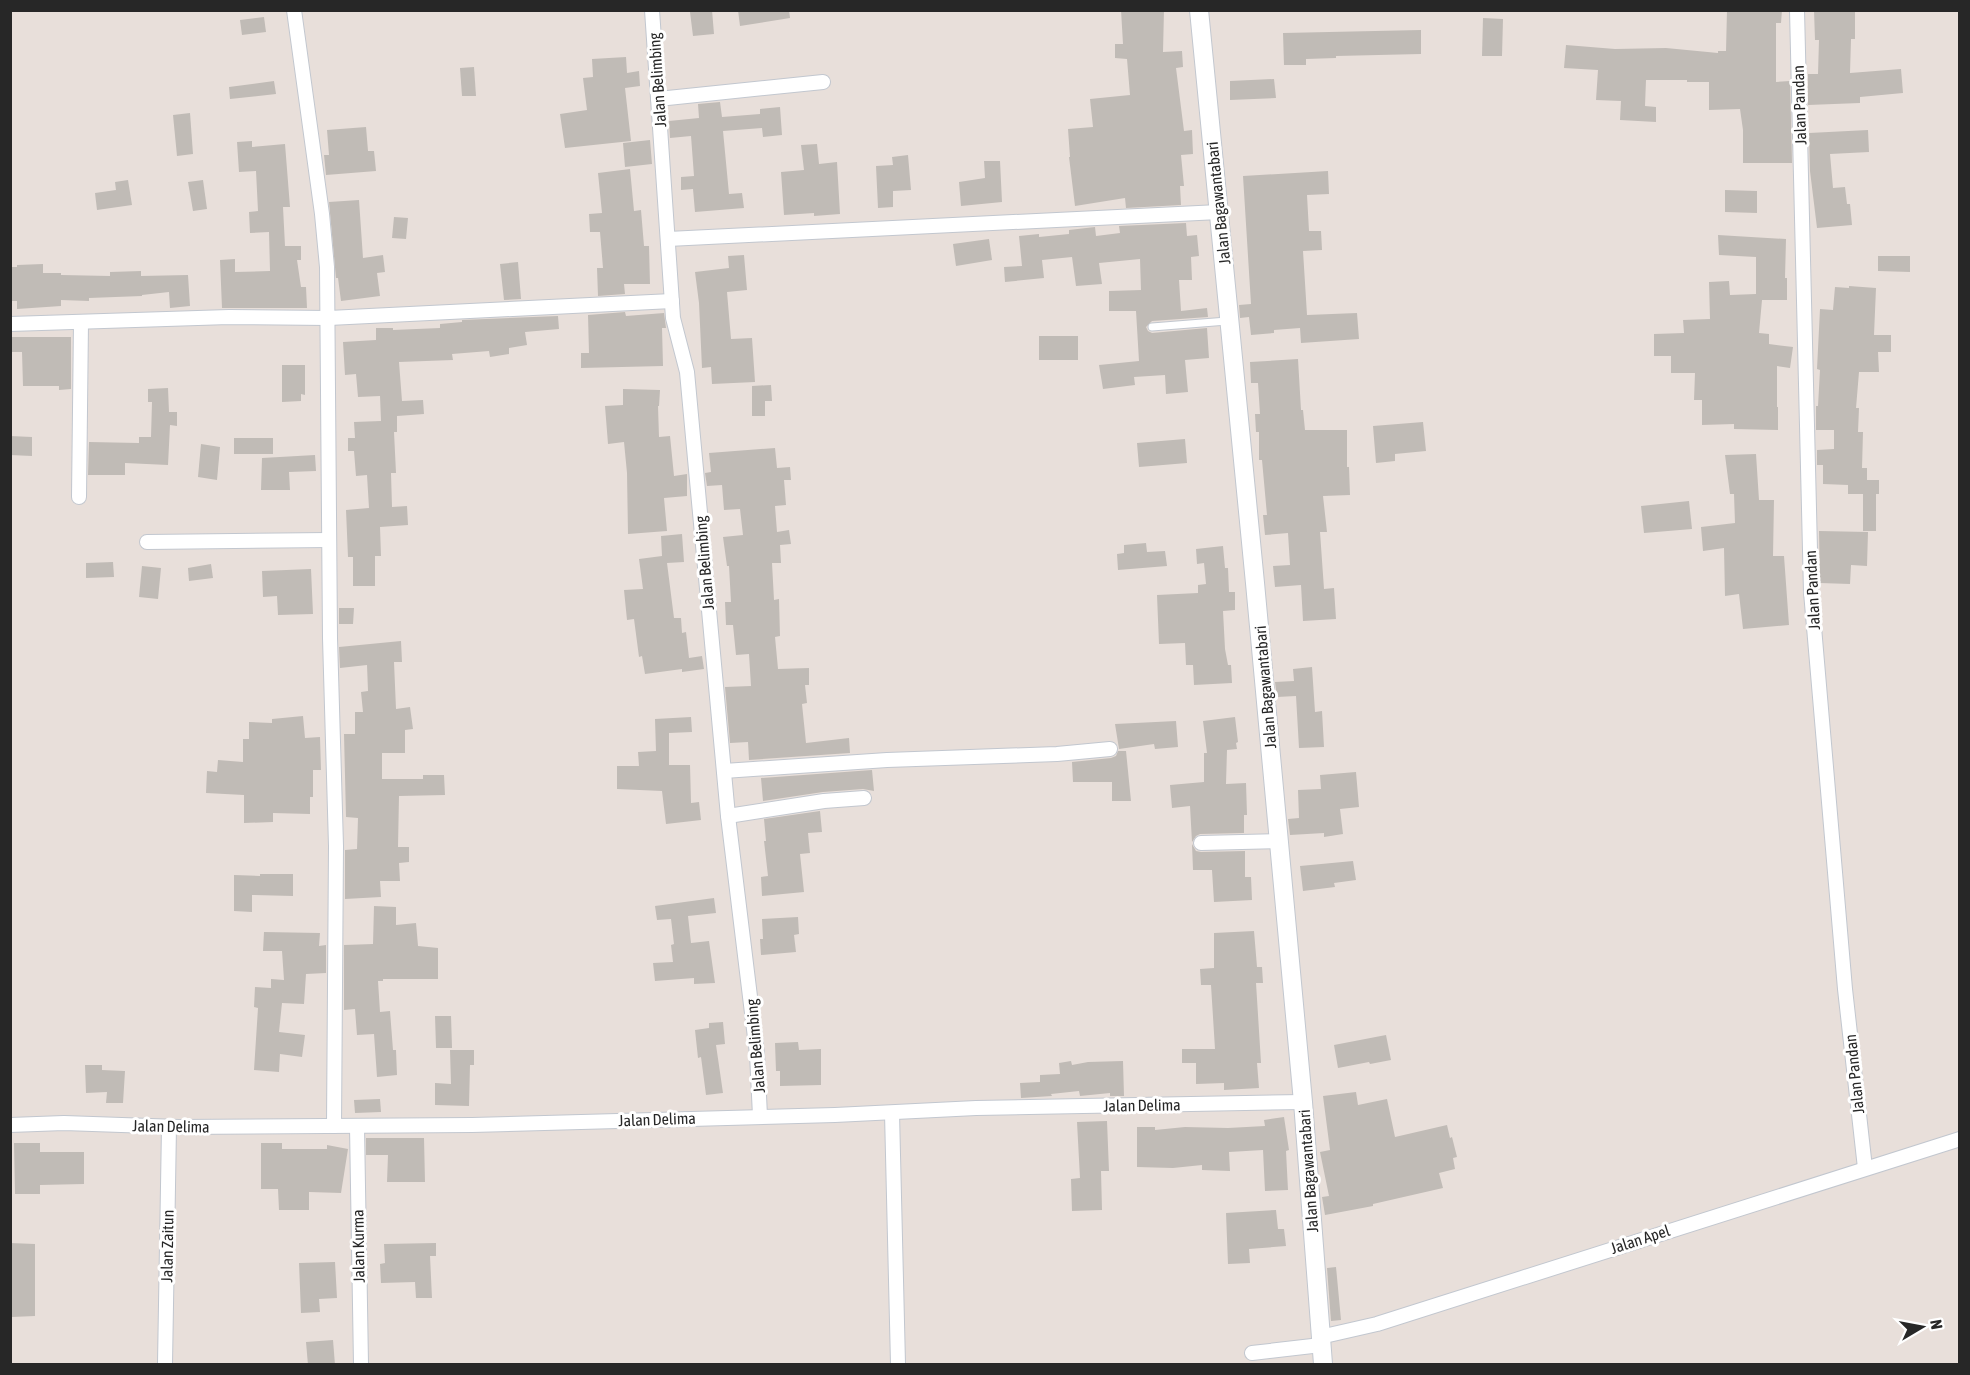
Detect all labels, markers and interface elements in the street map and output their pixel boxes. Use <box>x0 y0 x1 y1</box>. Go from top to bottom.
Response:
street label: Jalan Belimbing <box>645 32 670 128</box>
street label: Jalan Pandan <box>1789 65 1809 145</box>
street label: Jalan Bagawantabari <box>1203 141 1234 265</box>
street label: Jalan Belimbing <box>691 515 718 611</box>
street label: Jalan Pandan <box>1801 550 1823 630</box>
street label: Jalan Bagawantabari <box>1251 625 1280 749</box>
street label: Jalan Belimbing <box>742 998 769 1094</box>
street label: Jalan Pandan <box>1841 1033 1867 1115</box>
street label: Jalan Delima <box>1103 1095 1181 1115</box>
street label: Jalan Delima <box>618 1109 696 1129</box>
street label: Jalan Bagawantabari <box>1295 1109 1322 1233</box>
street label: Jalan Delima <box>132 1116 210 1136</box>
street label: Jalan Kurma <box>348 1209 368 1283</box>
street label: Jalan Zaitun <box>157 1210 177 1282</box>
street label: Jalan Apel <box>1608 1221 1673 1258</box>
north arrow <box>1892 1297 1952 1357</box>
text: N <box>1927 1318 1946 1331</box>

